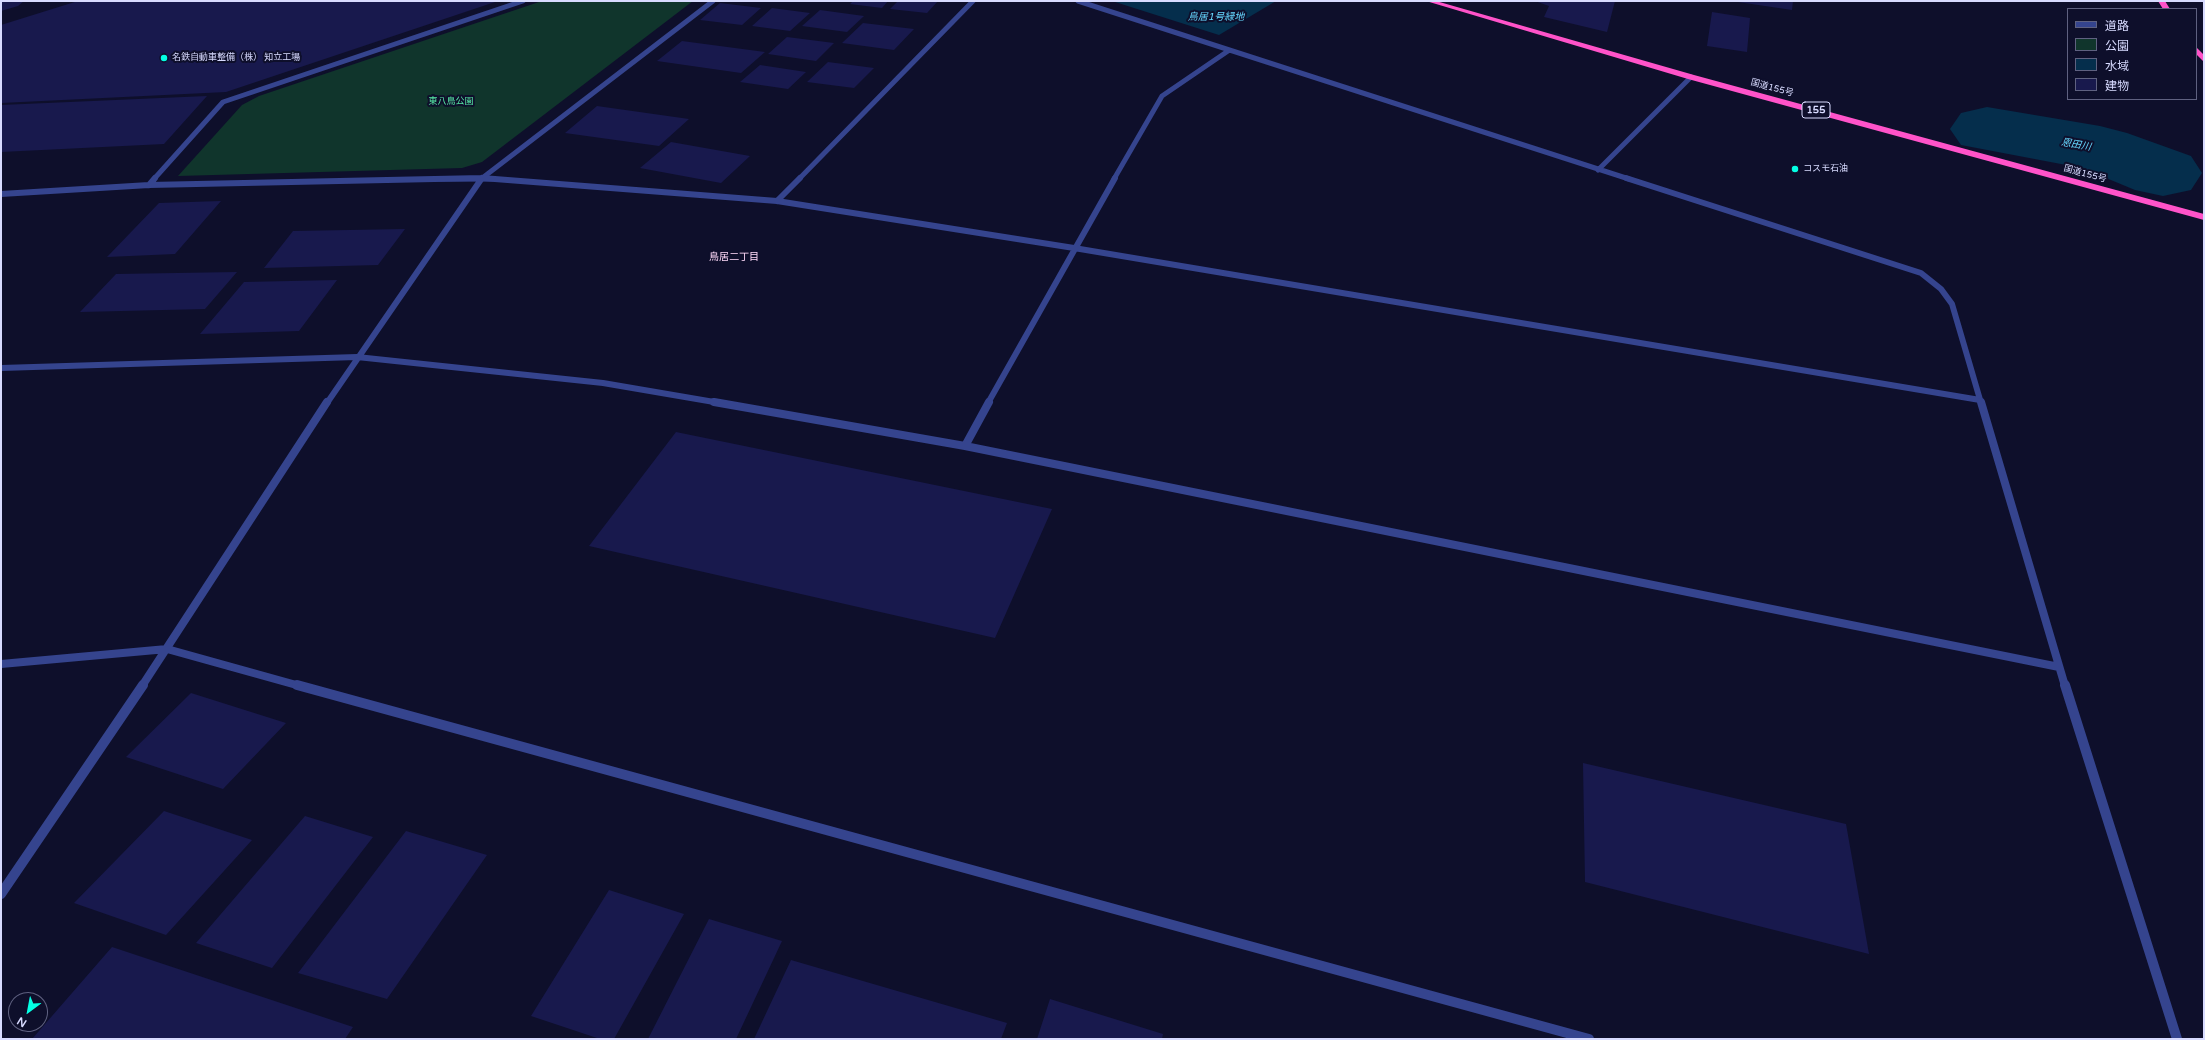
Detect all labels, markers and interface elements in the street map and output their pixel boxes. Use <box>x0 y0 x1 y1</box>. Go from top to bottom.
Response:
legend <box>2067 8 2197 100</box>
water label: 鳥居1号緑地 <box>1188 11 1244 23</box>
text: 道路 <box>2105 19 2129 33</box>
text: 公園 <box>2105 39 2129 53</box>
marker: 名鉄自動車整備（株） 知立工場 <box>159 53 169 63</box>
place label: 名鉄自動車整備（株） 知立工場 <box>172 53 300 63</box>
text: 水域 <box>2105 59 2129 73</box>
street label: 国道155号 <box>1749 77 1795 99</box>
text: 建物 <box>2105 79 2129 93</box>
park label: 東八鳥公園 <box>429 97 473 107</box>
road number: 155 <box>1802 102 1830 118</box>
water label: 恩田川 <box>2060 136 2092 154</box>
street label: 国道155号 <box>2062 163 2108 185</box>
marker: コスモ石油 <box>1790 164 1800 174</box>
place label: コスモ石油 <box>1803 164 1848 174</box>
district label: 鳥居二丁目 <box>709 251 759 263</box>
north arrow <box>8 992 48 1032</box>
text: N <box>15 1014 29 1030</box>

